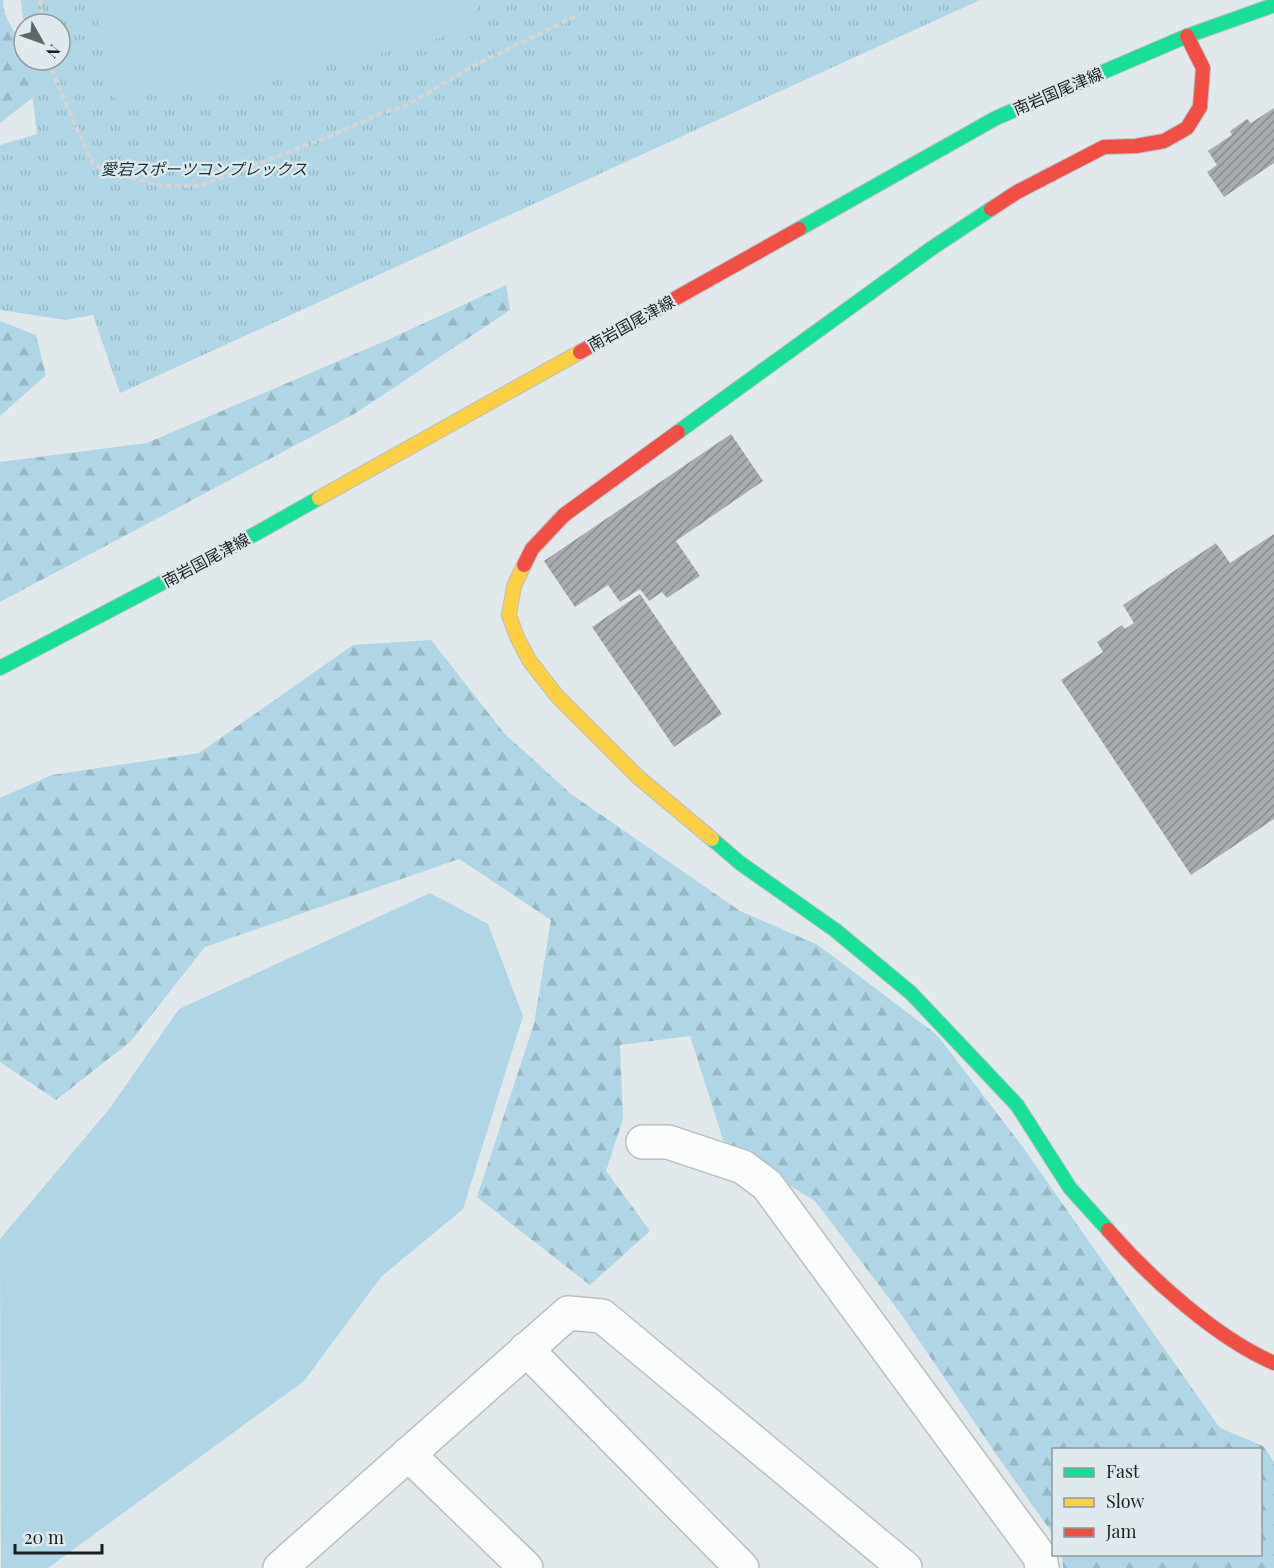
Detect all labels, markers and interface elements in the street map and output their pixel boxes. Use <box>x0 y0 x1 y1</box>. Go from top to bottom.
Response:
north arrow <box>12 12 72 72</box>
text: N <box>42 41 66 63</box>
street label: 南岩国尾津線 <box>1010 62 1106 119</box>
park label: 愛宕スポーツコンプレックス <box>101 158 307 179</box>
street label: 南岩国尾津線 <box>584 290 678 355</box>
street label: 南岩国尾津線 <box>158 528 253 591</box>
legend <box>1052 1448 1262 1556</box>
text: Fast <box>1106 1459 1140 1483</box>
text: Slow <box>1106 1489 1144 1513</box>
scale bar <box>15 1517 102 1555</box>
text: Jam <box>1105 1519 1136 1543</box>
text: 20 m <box>24 1525 64 1549</box>

